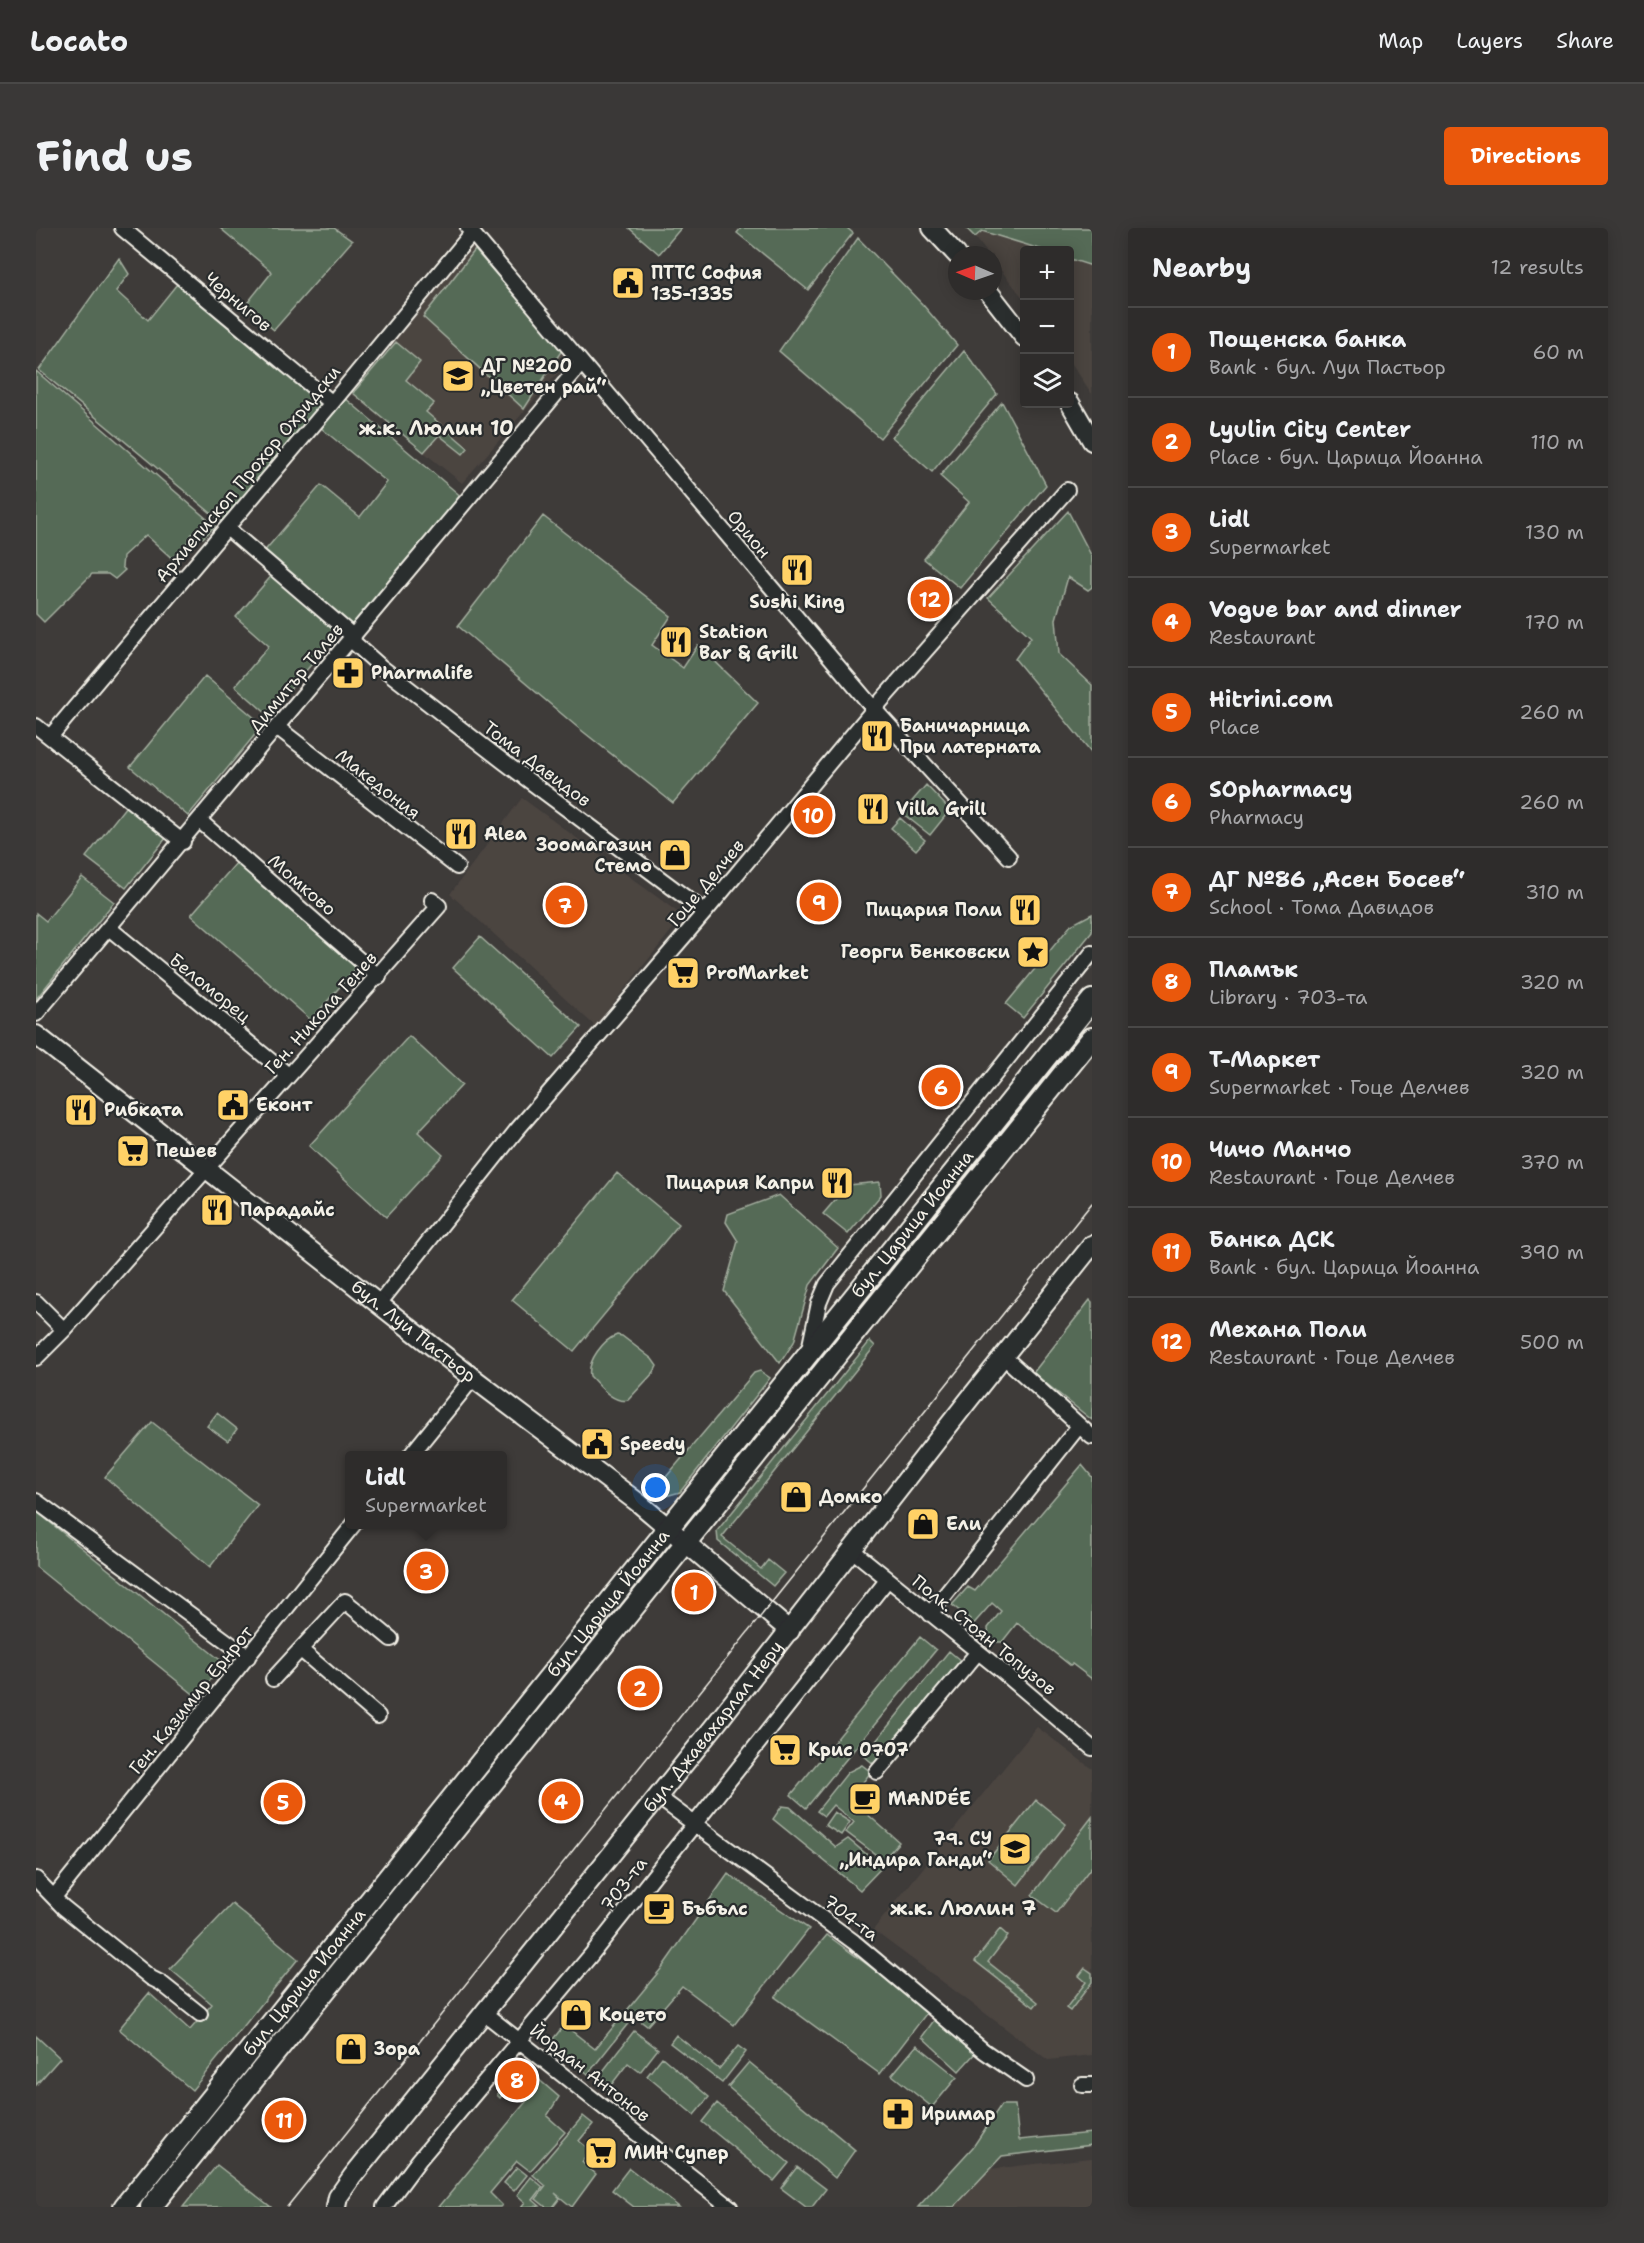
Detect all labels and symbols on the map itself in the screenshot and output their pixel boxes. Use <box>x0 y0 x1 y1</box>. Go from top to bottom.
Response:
north arrow <box>948 246 1002 300</box>
place label: ПТТС София 135-1335 <box>651 261 762 306</box>
public building icon: ПТТС София 135-1335 <box>610 265 646 301</box>
street label: Чернигов <box>199 267 277 337</box>
place label: ДГ №200 „Цветен рай“ <box>481 354 606 399</box>
school or university icon: ДГ №200 „Цветен рай“ <box>440 358 476 394</box>
street label: Архиепископ Прохор Охридски <box>150 360 346 587</box>
district label: ж.к. Люлин 10 <box>358 414 514 442</box>
street label: Орион <box>722 505 776 563</box>
restaurant icon: Sushi King <box>779 552 815 588</box>
pin: 12 <box>910 576 950 622</box>
place label: Sushi King <box>749 590 845 614</box>
street label: Димитър Талев <box>243 618 349 738</box>
place label: Station Bar & Grill <box>699 620 798 665</box>
restaurant icon: Station Bar & Grill <box>658 624 694 660</box>
pharmacy icon: Pharmalife <box>330 655 366 691</box>
place label: Pharmalife <box>371 661 473 685</box>
place label: Баничарница При латерната <box>900 714 1041 759</box>
street label: Тома Давидов <box>478 716 596 812</box>
restaurant icon: Баничарница При латерната <box>859 718 895 754</box>
street label: Македония <box>331 743 425 825</box>
restaurant icon: Villa Grill <box>855 791 891 827</box>
pin: 10 <box>794 792 832 838</box>
place label: Villa Grill <box>896 797 987 821</box>
restaurant icon: Alea <box>443 816 479 852</box>
place label: Alea <box>484 822 528 846</box>
place label: Зоомагазин Стемо <box>536 833 652 878</box>
street label: Гоце Делчев <box>662 834 750 932</box>
shop icon: Зоомагазин Стемо <box>657 837 693 873</box>
street label: Момково <box>263 849 341 921</box>
pin: 9 <box>800 880 838 924</box>
pin: 7 <box>546 882 584 928</box>
restaurant icon: Пицария Поли <box>1007 892 1043 928</box>
place label: Пицария Поли <box>866 898 1003 922</box>
place icon: Георги Бенковски <box>1015 934 1051 970</box>
place label: Георги Бенковски <box>841 940 1010 964</box>
street label: Ген. Никола Генев <box>259 946 383 1080</box>
street label: Беломорец <box>164 948 256 1028</box>
supermarket icon: ProMarket <box>665 955 701 991</box>
place label: ProMarket <box>706 961 809 985</box>
pin: 6 <box>922 1064 960 1110</box>
public building icon: Еконт <box>215 1087 251 1123</box>
restaurant icon: Рибката <box>63 1092 99 1128</box>
place label: Еконт <box>256 1093 313 1117</box>
place label: Рибката <box>104 1098 184 1122</box>
supermarket icon: Пешев <box>115 1133 151 1169</box>
place label: Пешев <box>156 1139 217 1163</box>
street label: бул. Царица Йоанна <box>846 1145 979 1303</box>
restaurant icon: Пицария Капри <box>819 1165 855 1201</box>
place label: Пицария Капри <box>666 1171 814 1195</box>
restaurant icon: Парадайс <box>199 1192 235 1228</box>
place label: Парадайс <box>240 1198 335 1222</box>
street label: бул. Луи Пастьор <box>346 1275 481 1388</box>
public building icon: Speedy <box>579 1426 615 1462</box>
place label: Speedy <box>620 1432 686 1456</box>
your location <box>641 1473 670 1502</box>
shop icon: Домко <box>778 1479 814 1515</box>
place label: Домко <box>819 1485 882 1509</box>
shop icon: Ели <box>905 1506 941 1542</box>
place label: Ели <box>946 1512 982 1536</box>
street label: бул. Царица Йоанна <box>542 1524 675 1682</box>
pin: 3 <box>406 1548 446 1594</box>
street label: Полк. Стоян Топузов <box>907 1569 1061 1701</box>
pin: 1 <box>674 1570 714 1614</box>
street label: Ген. Казимир Ернрот <box>124 1620 259 1779</box>
street label: бул. Джавахарлал Неру <box>638 1636 789 1817</box>
pin: 2 <box>620 1666 660 1710</box>
supermarket icon: Крис 0707 <box>767 1732 803 1768</box>
place label: Крис 0707 <box>808 1738 909 1762</box>
pin: 4 <box>542 1778 580 1824</box>
pin: 5 <box>264 1780 302 1824</box>
cafe icon: MANDÉE <box>847 1781 883 1817</box>
place label: MANDÉE <box>888 1787 971 1811</box>
place label: 79. СУ „Индира Ганди“ <box>839 1827 992 1872</box>
school or university icon: 79. СУ „Индира Ганди“ <box>997 1831 1033 1867</box>
street label: 703-та <box>595 1852 653 1916</box>
street label: 704-та <box>819 1889 883 1947</box>
cafe icon: Бъбълс <box>641 1891 677 1927</box>
district label: ж.к. Люлин 7 <box>890 1894 1036 1922</box>
place label: Бъбълс <box>682 1897 748 1921</box>
street label: бул. Царица Йоанна <box>237 1903 371 2061</box>
shop icon: Коцето <box>558 1997 594 2033</box>
place label: Коцето <box>599 2003 667 2027</box>
street label: Йордан Антонов <box>525 2018 655 2128</box>
shop icon: Зора <box>333 2031 369 2067</box>
place label: Зора <box>374 2037 421 2061</box>
pin: 8 <box>498 2058 536 2102</box>
pharmacy icon: Иримар <box>880 2096 916 2132</box>
pin: 11 <box>264 2098 304 2142</box>
place label: Иримар <box>921 2102 996 2126</box>
supermarket icon: МИН Супер <box>583 2135 619 2171</box>
place label: МИН Супер <box>624 2141 729 2165</box>

